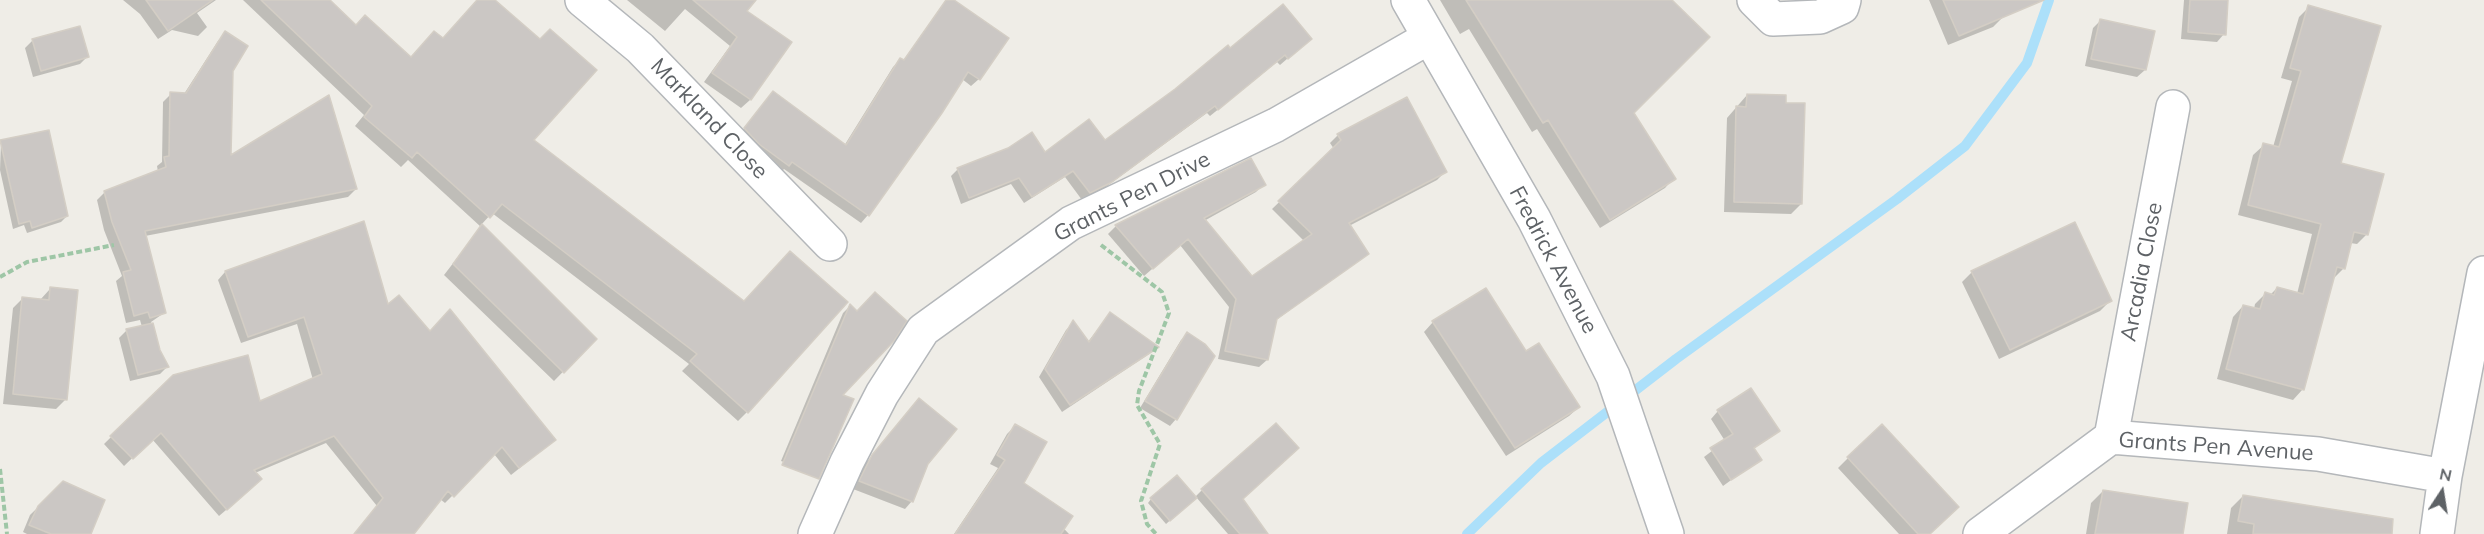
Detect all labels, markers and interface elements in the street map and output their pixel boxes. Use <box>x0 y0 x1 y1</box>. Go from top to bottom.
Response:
street label: Markland Close <box>645 53 773 185</box>
street label: Grants Pen Drive <box>1049 146 1215 248</box>
street label: Fredrick Avenue <box>1503 182 1603 338</box>
street label: Arcadia Close <box>2116 200 2168 344</box>
street label: Grants Pen Avenue <box>2118 427 2314 467</box>
north arrow <box>2412 462 2472 522</box>
text: N <box>2438 463 2454 485</box>

